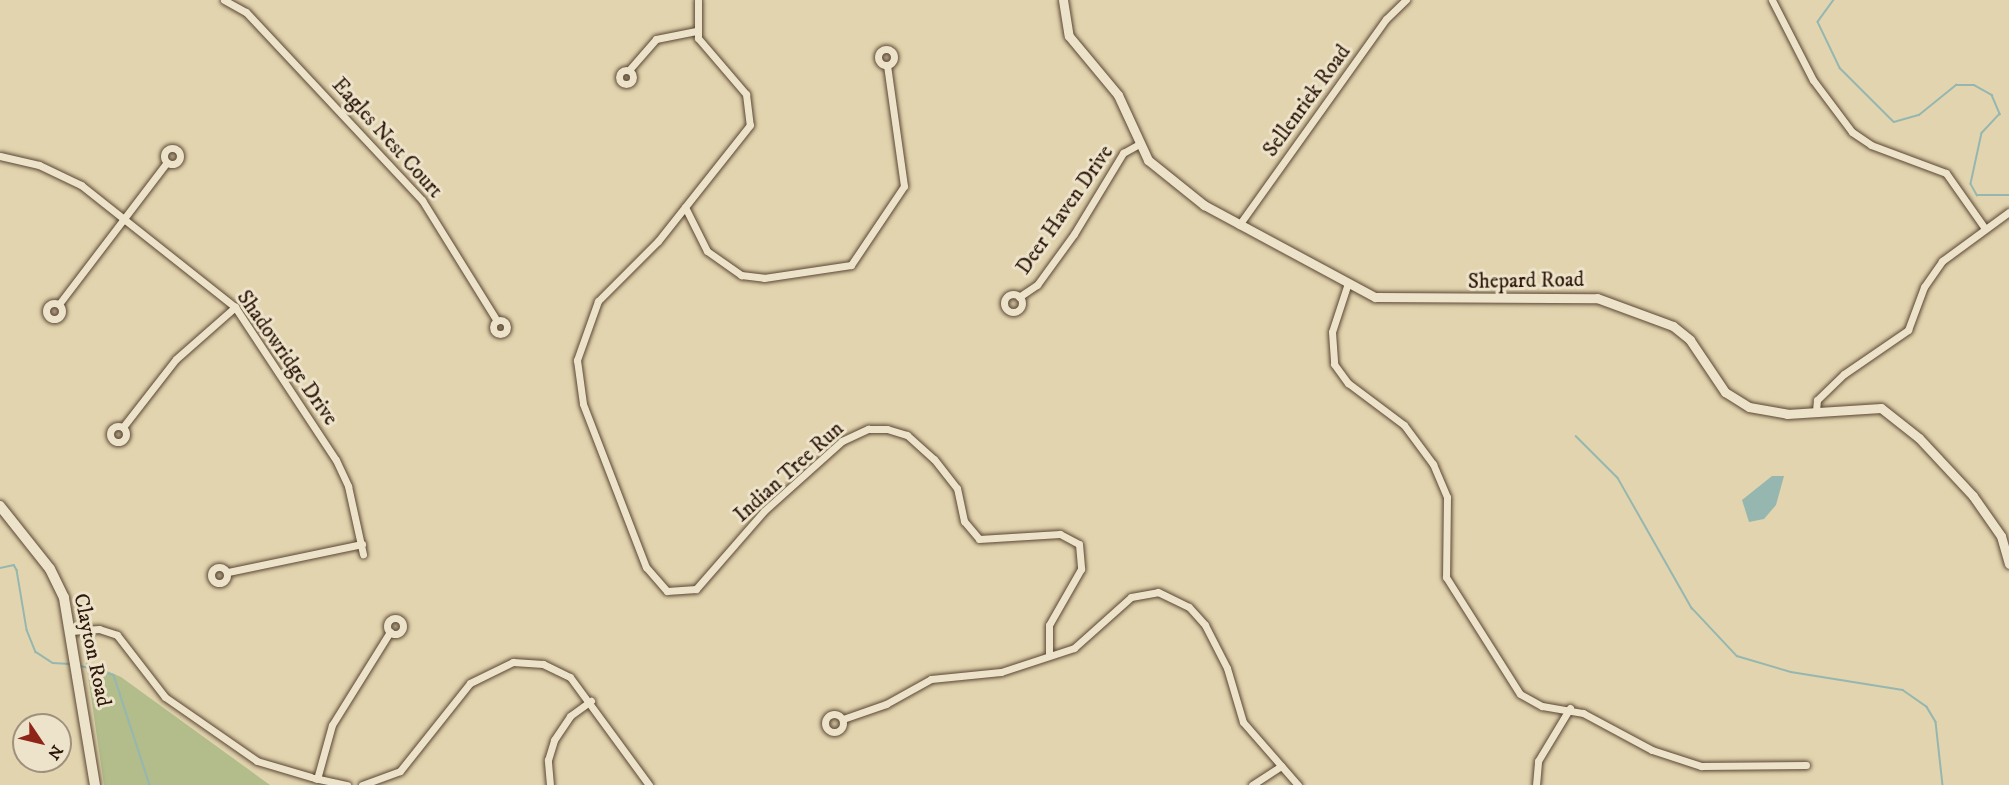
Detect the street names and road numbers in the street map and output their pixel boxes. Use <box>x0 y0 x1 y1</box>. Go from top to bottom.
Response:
street label: Sellenriek Road <box>1258 40 1356 162</box>
street label: Eagles Nest Court <box>326 73 448 203</box>
street label: Deer Haven Drive <box>1011 141 1119 279</box>
street label: Shepard Road <box>1468 267 1584 295</box>
street label: Shadowridge Drive <box>231 286 343 430</box>
street label: Indian Tree Run <box>729 416 849 528</box>
street label: Clayton Road <box>68 591 116 709</box>

